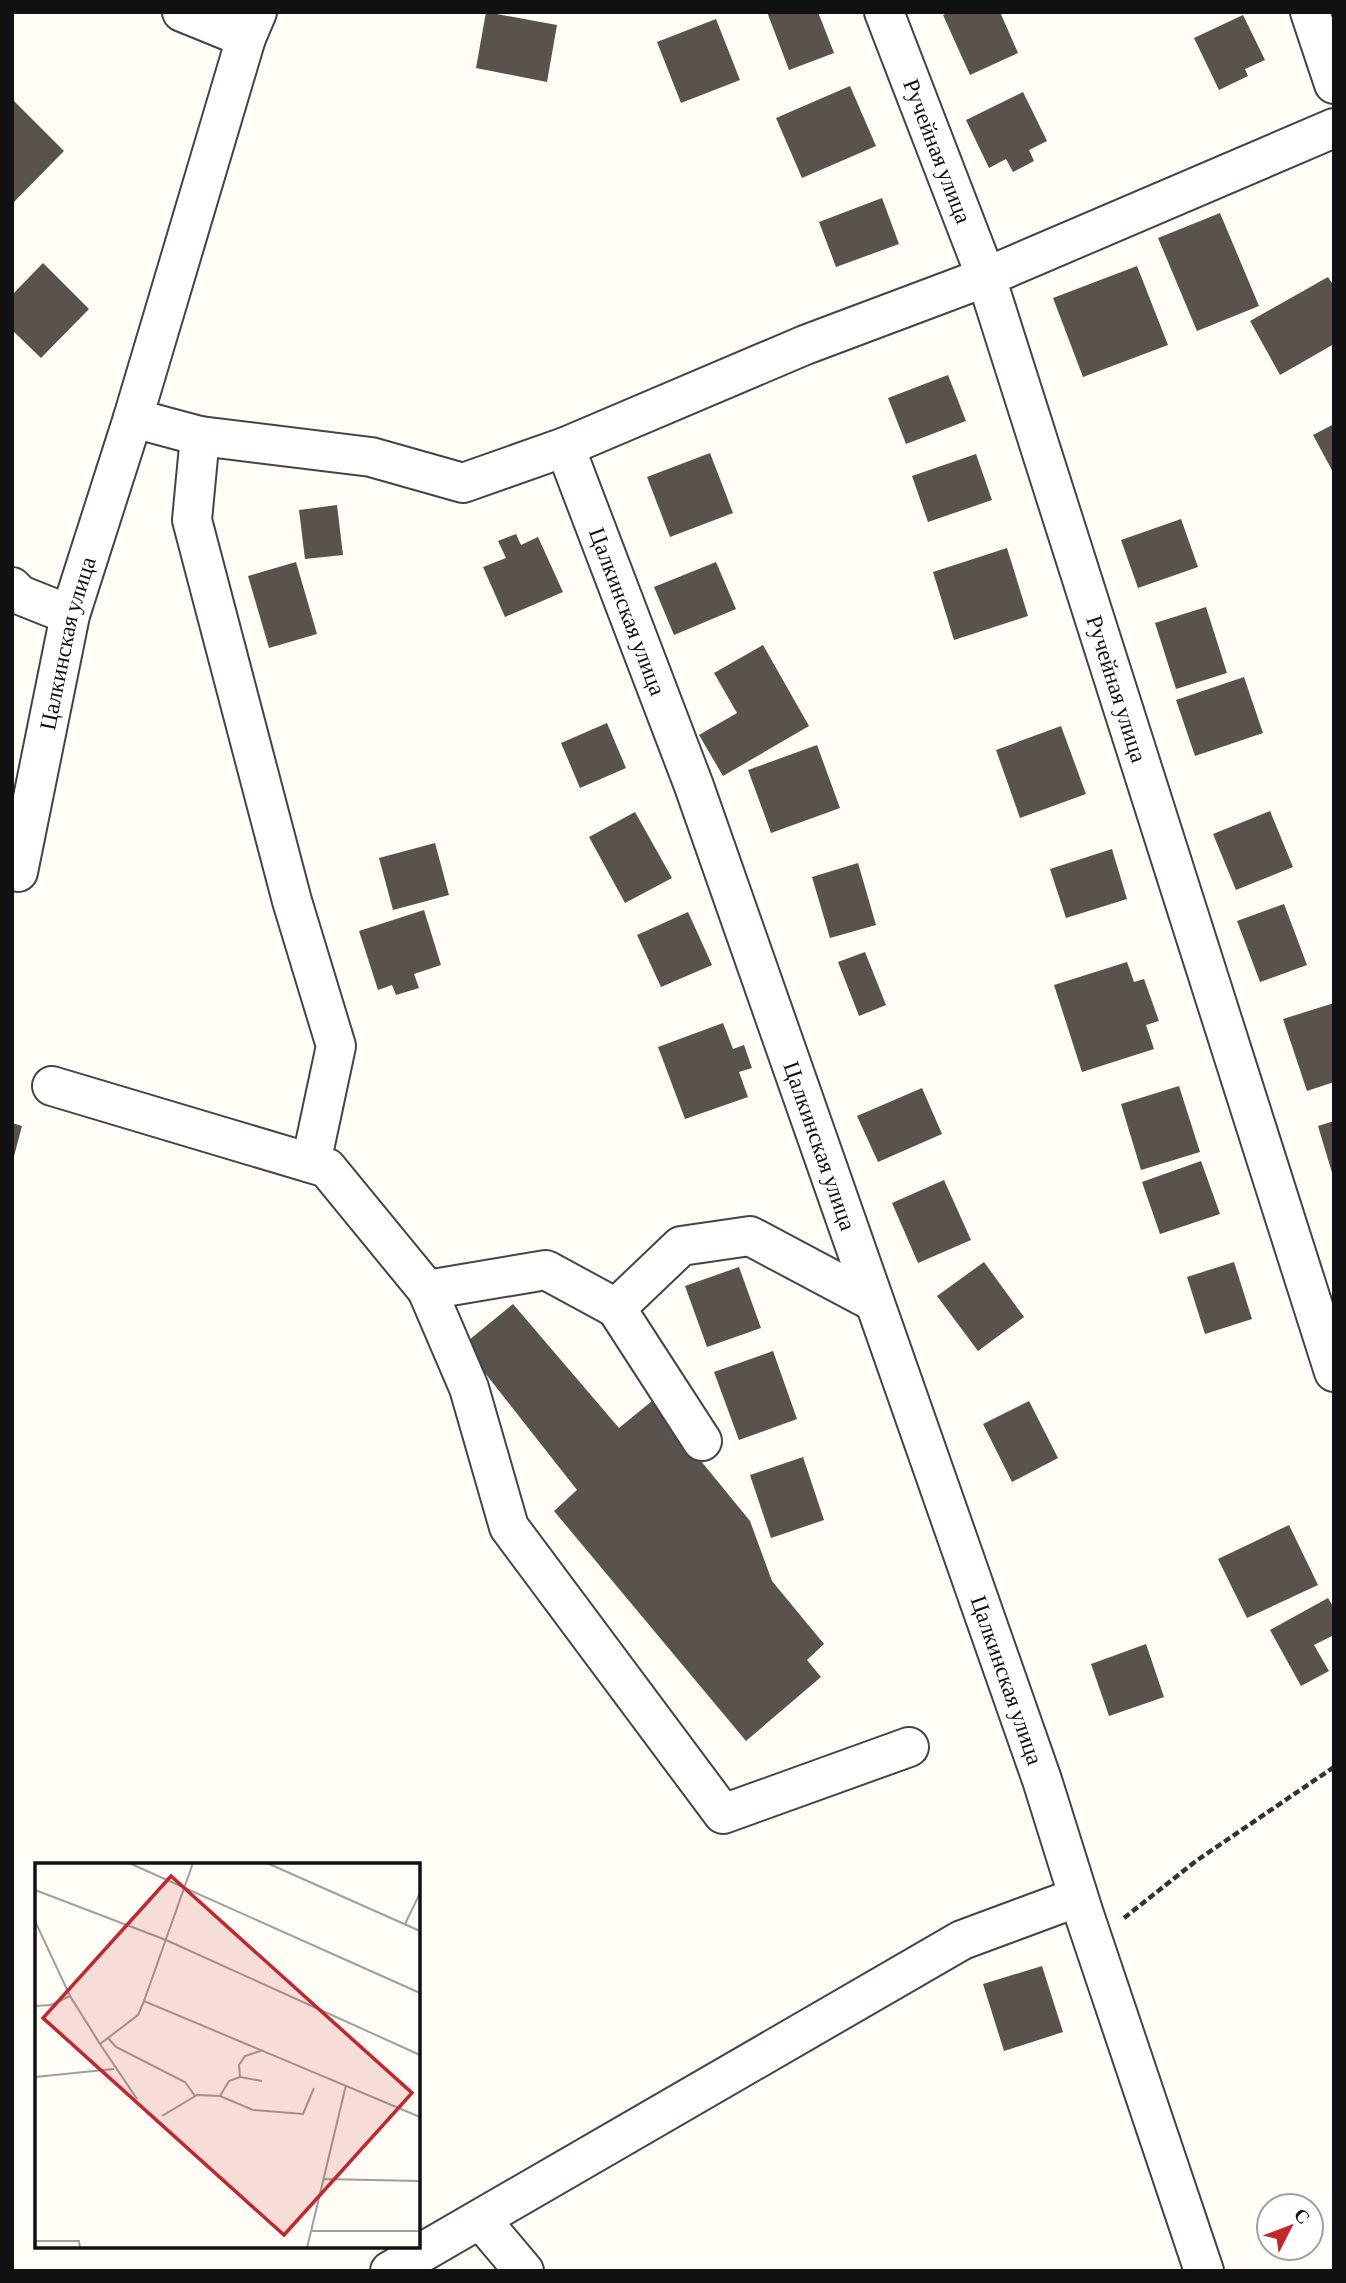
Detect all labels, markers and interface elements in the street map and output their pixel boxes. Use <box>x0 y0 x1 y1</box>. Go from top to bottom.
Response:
street label: Ручейная улица <box>898 75 977 227</box>
street label: Цалкинская улица <box>584 524 671 699</box>
street label: Цалкинская улица <box>34 553 101 732</box>
street label: Ручейная улица <box>1081 612 1152 765</box>
street label: Цалкинская улица <box>778 1058 862 1234</box>
street label: Цалкинская улица <box>965 1592 1049 1768</box>
inset map <box>35 1863 420 2248</box>
north arrow <box>1255 2192 1325 2262</box>
text: С <box>1290 2204 1315 2228</box>

